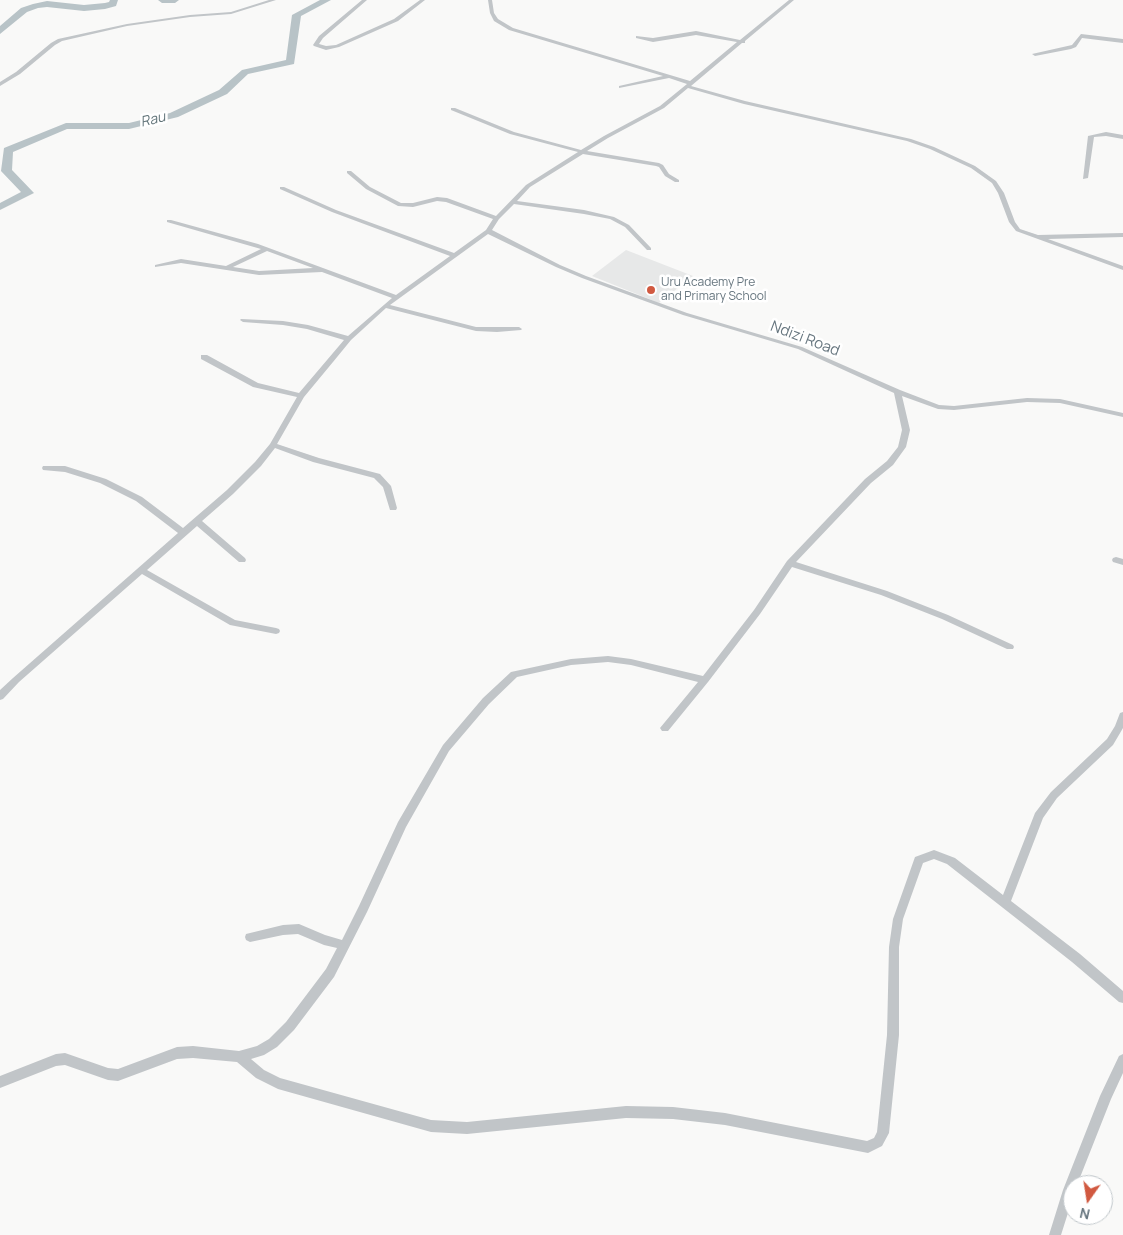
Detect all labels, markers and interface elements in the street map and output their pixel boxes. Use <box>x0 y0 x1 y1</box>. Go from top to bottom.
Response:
water label: Rau <box>139 109 167 131</box>
place label: Uru Academy Pre and Primary School <box>661 276 767 304</box>
marker: Uru Academy Pre and Primary School <box>645 284 657 296</box>
street label: Ndizi Road <box>768 318 842 360</box>
north arrow <box>1063 1175 1113 1225</box>
text: N <box>1078 1204 1092 1225</box>

